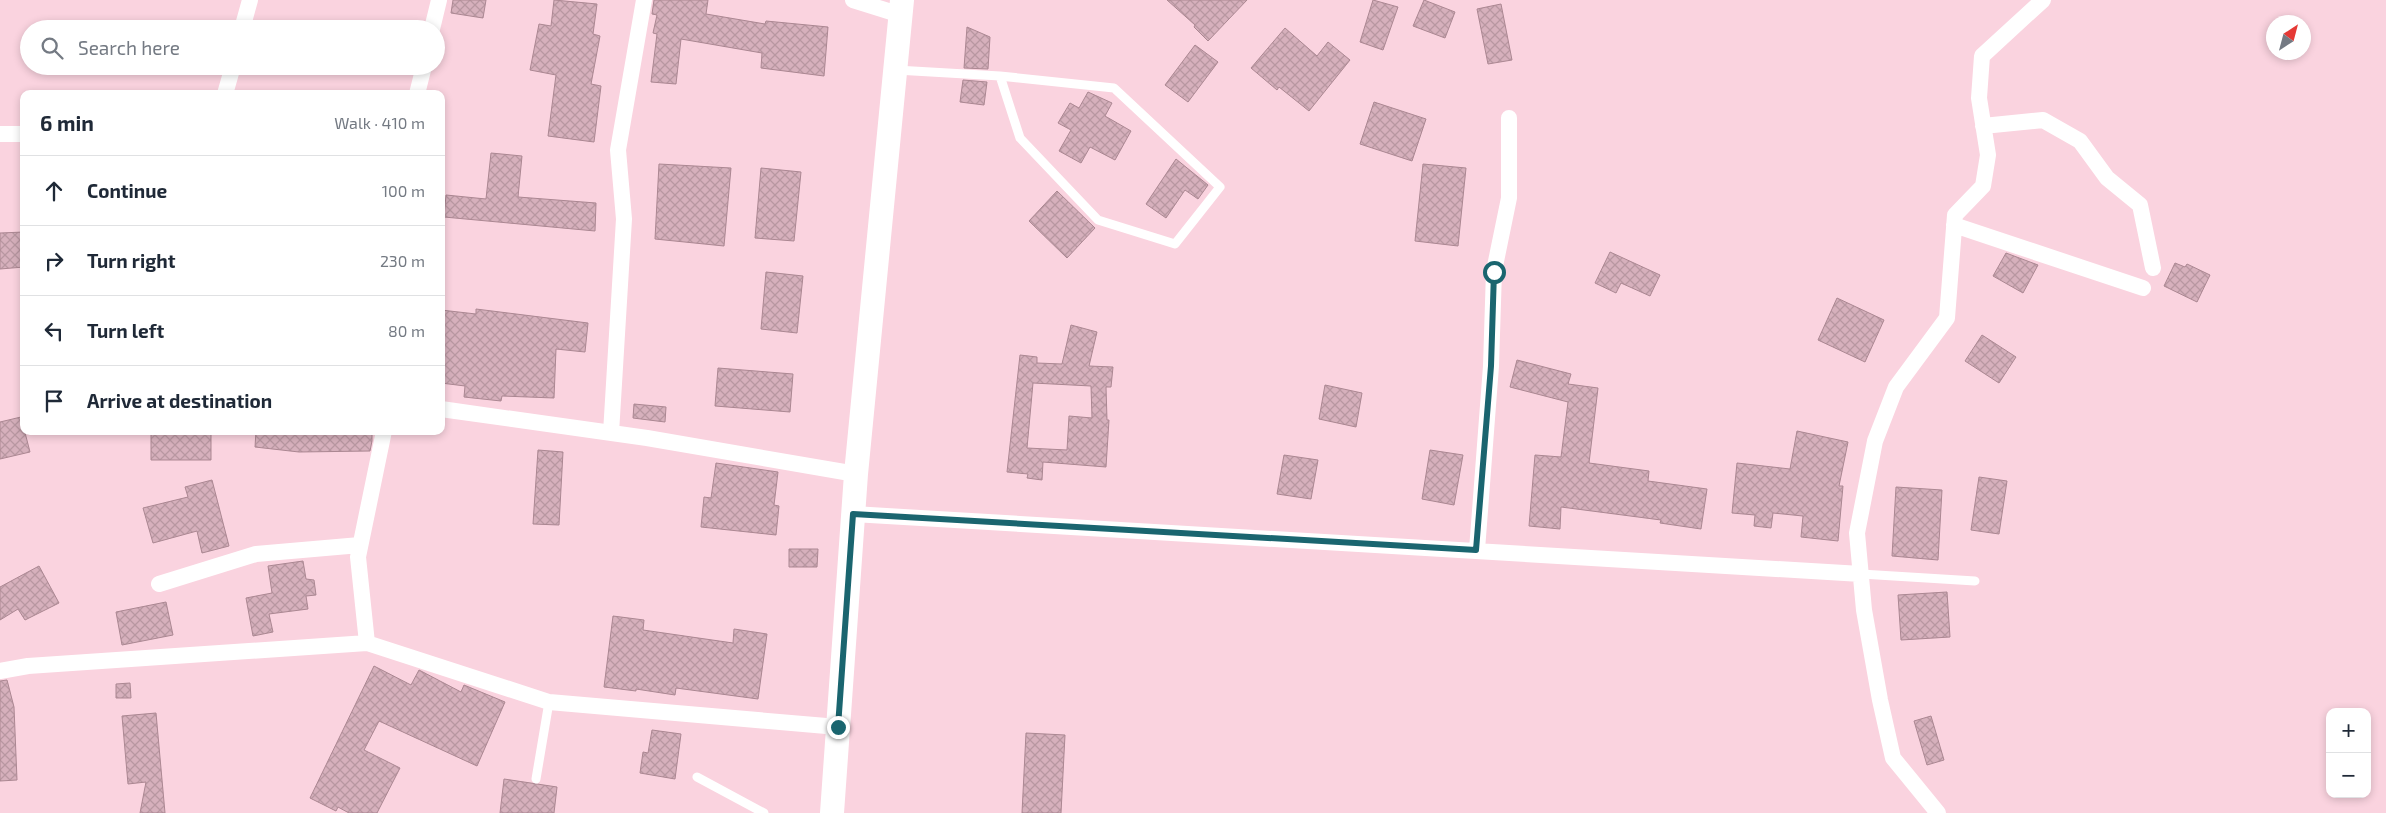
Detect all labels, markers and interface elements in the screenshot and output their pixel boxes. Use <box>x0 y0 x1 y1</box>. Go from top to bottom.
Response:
north arrow <box>2266 15 2311 60</box>
search box <box>20 20 445 75</box>
icon: search <box>38 34 66 62</box>
text: Search here <box>78 36 180 59</box>
text: 6 min <box>40 110 94 135</box>
text: Walk · 410 m <box>334 113 425 132</box>
icon: ahead <box>40 177 68 205</box>
text: Continue <box>87 179 167 202</box>
text: 100 m <box>382 181 425 200</box>
icon: right <box>40 247 68 275</box>
text: Turn right <box>87 249 175 272</box>
text: 230 m <box>380 251 425 270</box>
route start <box>1483 261 1506 284</box>
icon: left <box>40 317 68 345</box>
text: Turn left <box>87 319 164 342</box>
text: 80 m <box>388 321 425 340</box>
icon: arrive <box>40 387 68 415</box>
text: Arrive at destination <box>87 389 272 412</box>
map controls <box>2326 708 2371 798</box>
button: + <box>2326 708 2371 753</box>
route end <box>827 716 850 739</box>
button: − <box>2326 753 2371 798</box>

